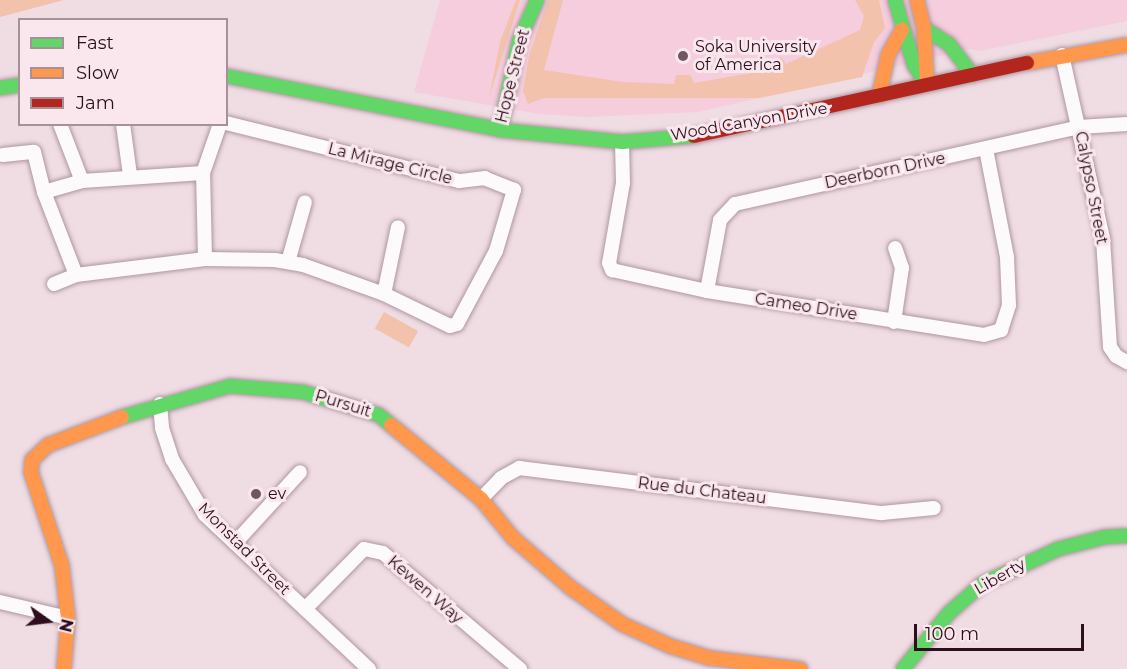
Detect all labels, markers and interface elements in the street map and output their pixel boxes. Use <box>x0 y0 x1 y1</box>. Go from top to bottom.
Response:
legend <box>18 18 228 126</box>
street label: Hope Street <box>492 27 534 125</box>
text: Fast <box>76 32 114 54</box>
place label: Soka University of America <box>695 37 817 75</box>
marker: Soka University of America <box>676 49 690 63</box>
text: Slow <box>76 62 119 84</box>
text: Jam <box>76 92 115 114</box>
street label: Wood Canyon Drive <box>669 99 829 145</box>
street label: Calypso Street <box>1071 130 1111 246</box>
street label: La Mirage Circle <box>326 139 454 189</box>
street label: Deerborn Drive <box>823 149 947 193</box>
street label: Cameo Drive <box>753 289 859 325</box>
street label: Pursuit <box>313 386 373 422</box>
street label: Rue du Chateau <box>637 474 767 508</box>
place label: ev <box>268 484 286 504</box>
marker: ev <box>249 487 263 501</box>
street label: Monstad Street <box>194 499 294 599</box>
street label: Kewen Way <box>383 552 467 628</box>
street label: Liberty <box>971 555 1029 599</box>
north arrow <box>18 591 78 651</box>
scale bar <box>917 612 1086 650</box>
text: N <box>55 617 77 634</box>
text: 100 m <box>925 623 979 645</box>

